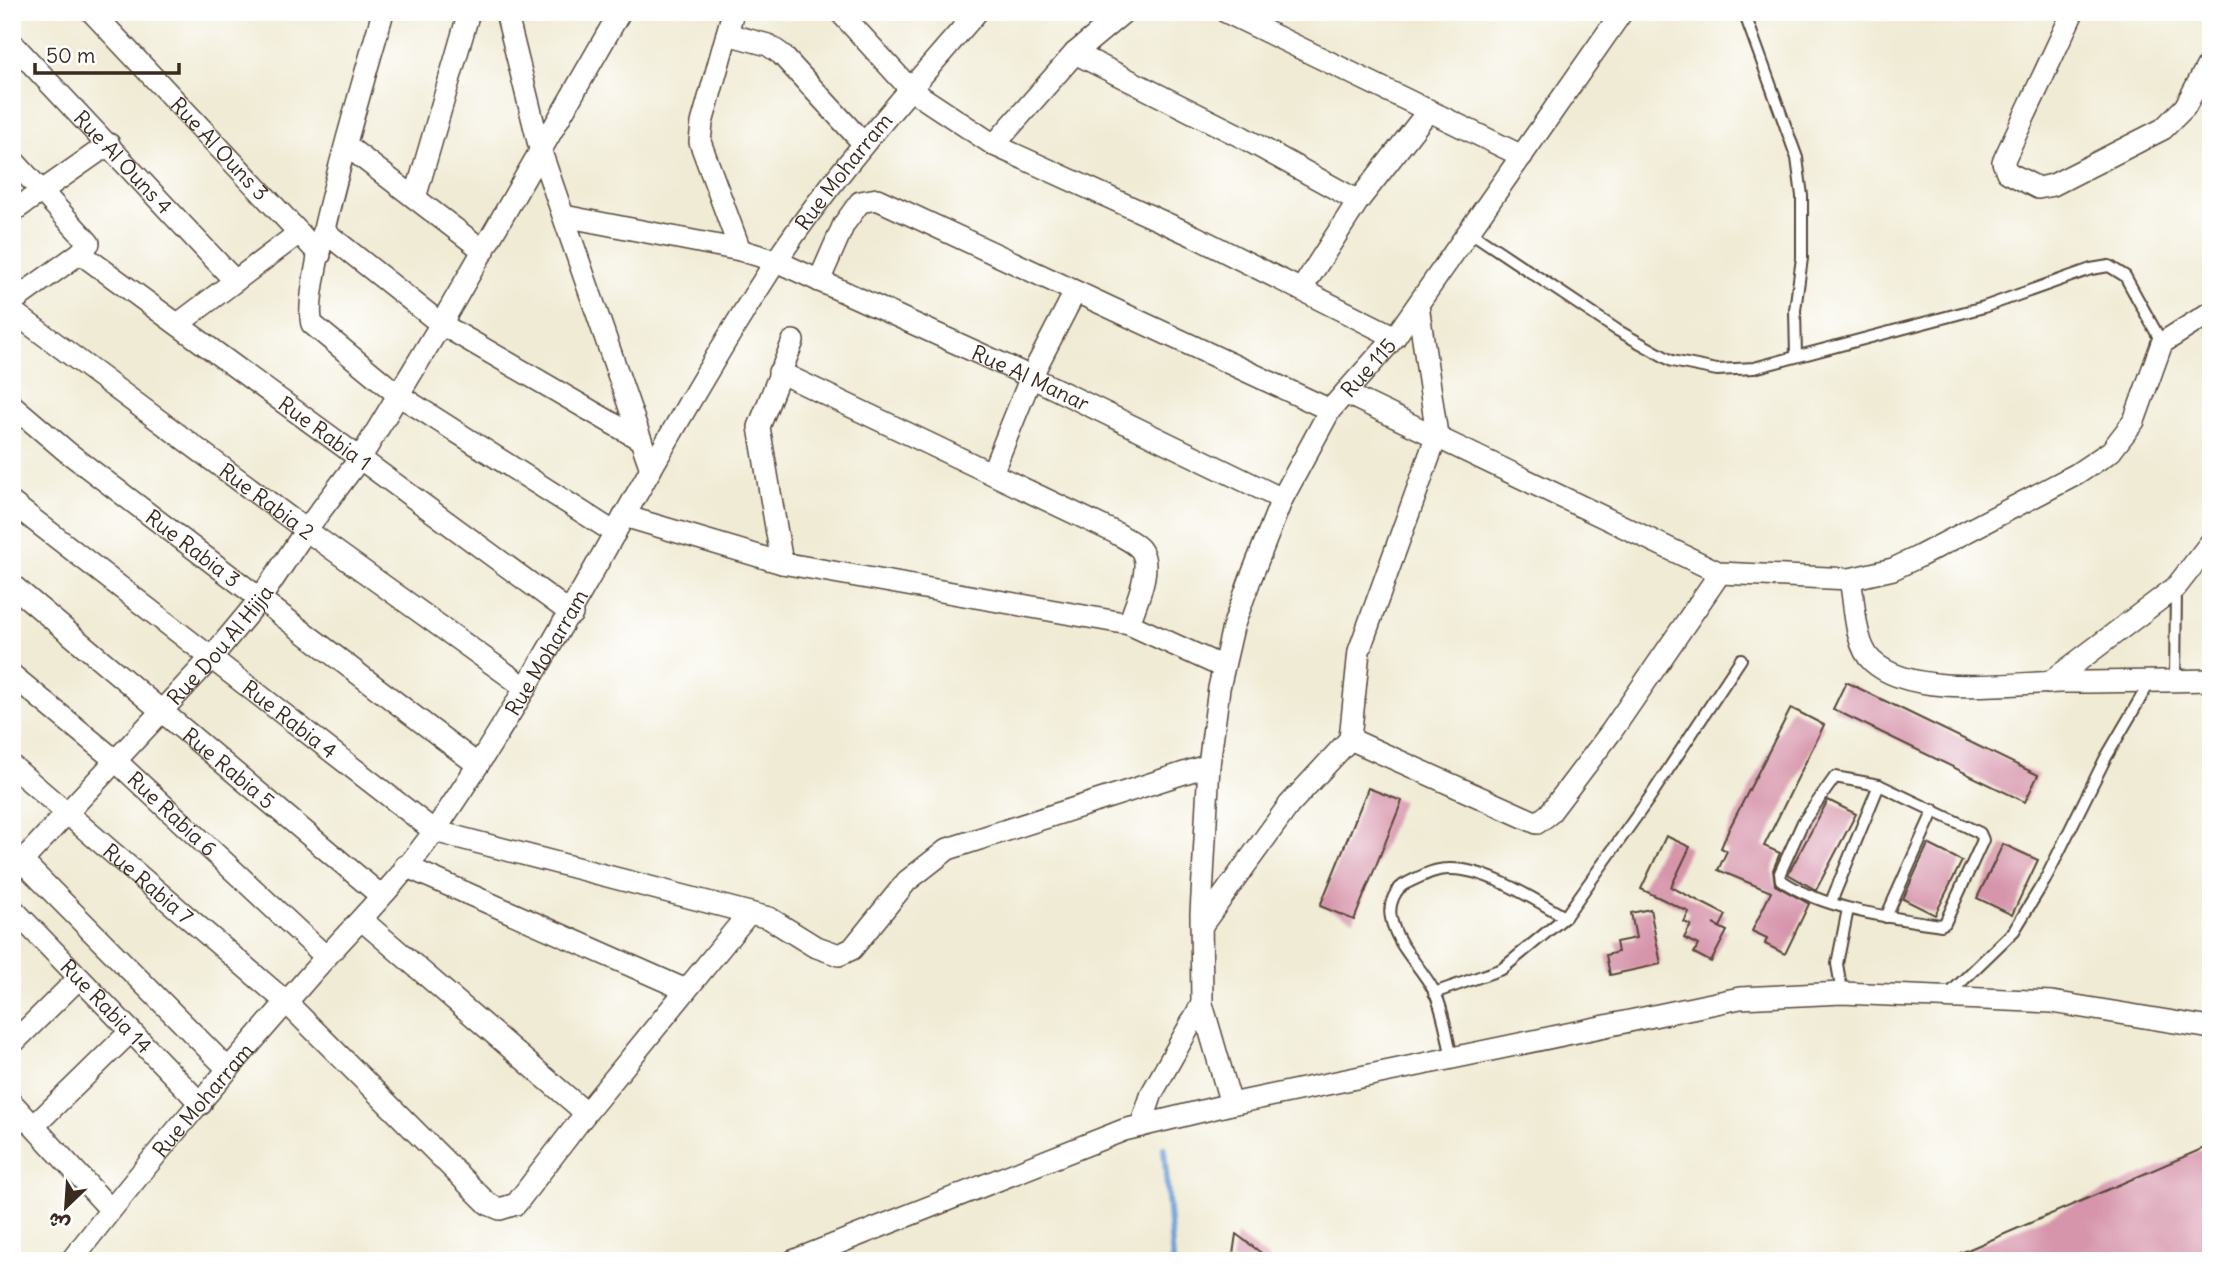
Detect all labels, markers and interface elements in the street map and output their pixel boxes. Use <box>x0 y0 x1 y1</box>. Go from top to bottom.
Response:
scale bar <box>35 32 178 76</box>
text: 50 m <box>46 42 95 69</box>
street label: Rue Al Ouns 3 <box>165 91 275 206</box>
street label: Rue Al Ouns 4 <box>68 104 179 219</box>
street label: Rue Moharram <box>789 107 898 235</box>
street label: Rue 115 <box>1335 332 1402 403</box>
street label: Rue Al Manar <box>968 338 1094 417</box>
street label: Rue Rabia 1 <box>273 390 377 476</box>
street label: Rue Rabia 2 <box>214 457 320 545</box>
street label: Rue Rabia 3 <box>140 503 246 593</box>
street label: Rue Dou Al Hijja <box>161 580 279 711</box>
street label: Rue Moharram <box>499 584 594 720</box>
street label: Rue Rabia 4 <box>237 674 343 764</box>
street label: Rue Rabia 5 <box>178 721 281 815</box>
street label: Rue Rabia 6 <box>122 765 223 862</box>
street label: Rue Rabia 7 <box>98 837 199 930</box>
street label: Rue Rabia 14 <box>55 953 158 1059</box>
street label: Rue Moharram <box>146 1037 259 1163</box>
north arrow <box>32 1172 102 1242</box>
text: ش <box>44 1207 73 1238</box>

